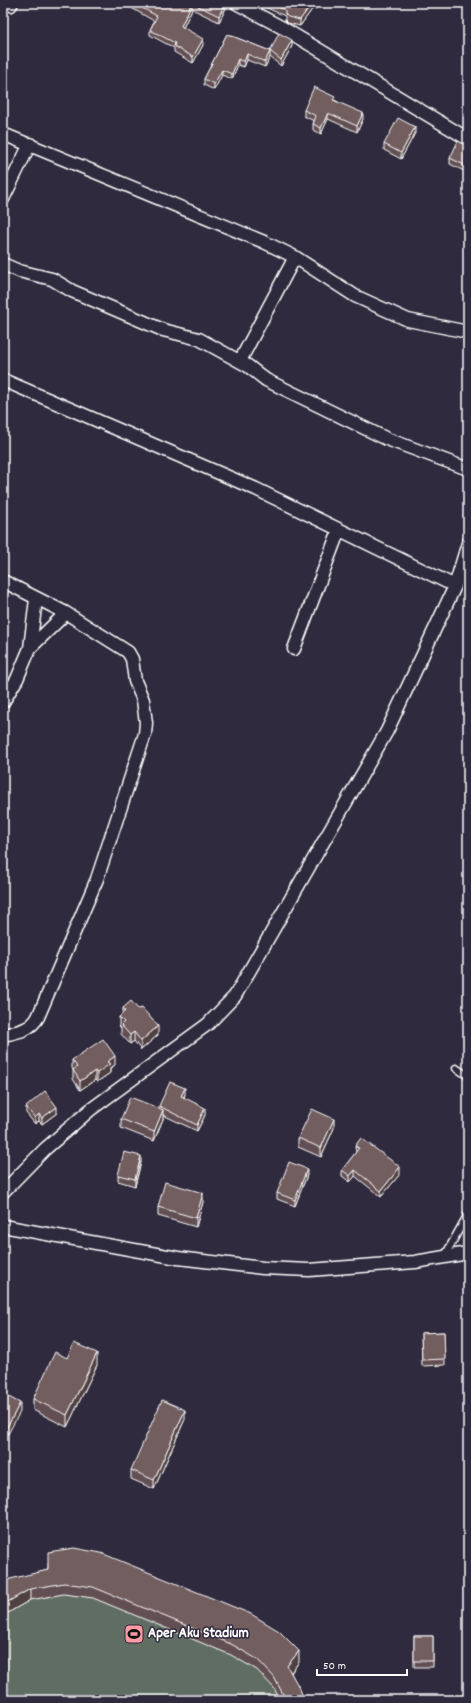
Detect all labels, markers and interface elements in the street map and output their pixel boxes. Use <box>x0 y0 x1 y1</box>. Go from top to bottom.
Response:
sports icon: Aper Aku Stadium <box>123 1623 145 1645</box>
place label: Aper Aku Stadium <box>148 1623 249 1645</box>
scale bar <box>317 1651 407 1677</box>
text: 50 m <box>323 1658 346 1675</box>

